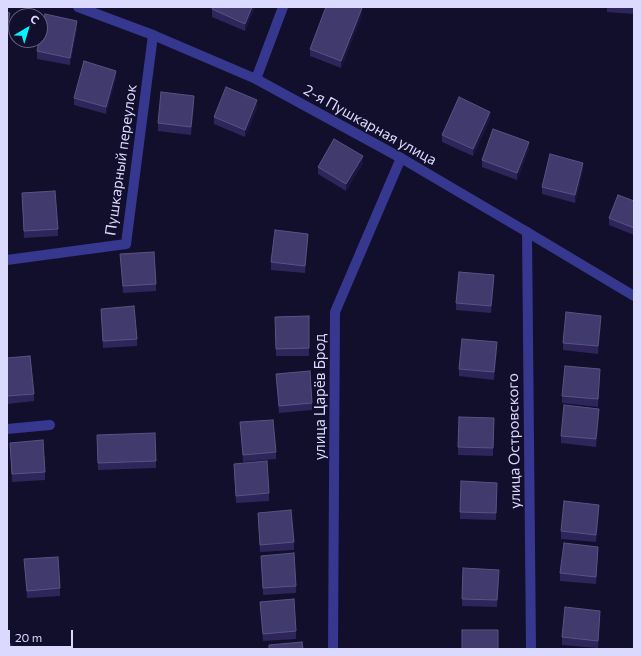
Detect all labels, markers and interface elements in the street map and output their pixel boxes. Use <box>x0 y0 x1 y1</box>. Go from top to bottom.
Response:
north arrow <box>8 8 48 48</box>
text: С <box>28 11 42 26</box>
street label: 2-я Пушкарная улица <box>300 81 440 169</box>
street label: Пушкарный переулок <box>101 83 141 237</box>
street label: улица Царёв Брод <box>311 334 329 460</box>
street label: улица Островского <box>504 373 524 509</box>
scale bar <box>10 622 75 648</box>
text: 20 m <box>15 630 42 644</box>

